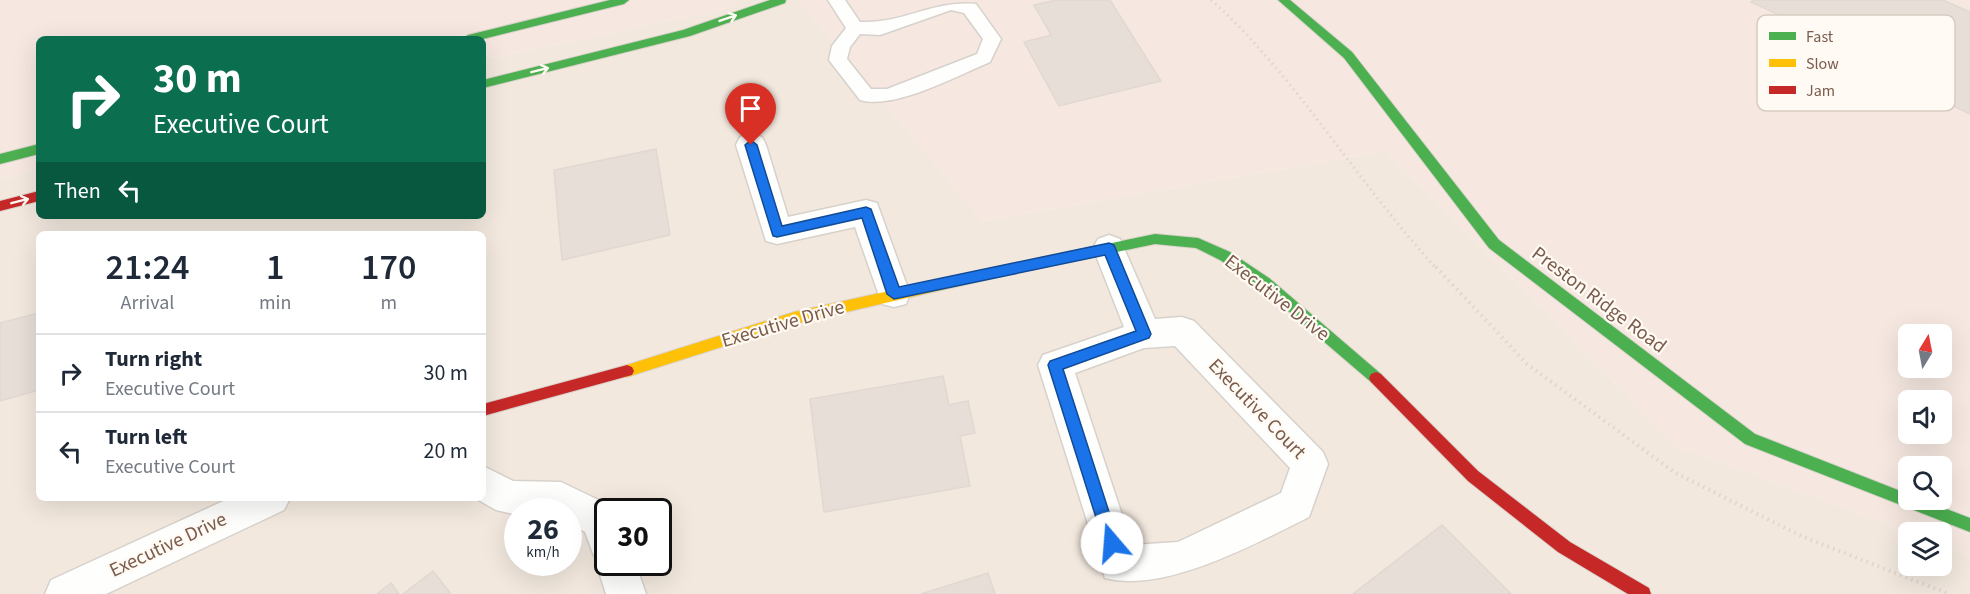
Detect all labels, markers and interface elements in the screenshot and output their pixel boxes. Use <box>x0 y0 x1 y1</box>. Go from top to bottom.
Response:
one-way arrow <box>718 12 737 23</box>
legend <box>1757 15 1955 111</box>
text: Fast <box>1806 26 1834 48</box>
text: 30 m <box>153 49 242 109</box>
text: Slow <box>1806 53 1839 75</box>
icon: right <box>54 60 132 138</box>
one-way arrow <box>530 63 549 75</box>
text: Jam <box>1806 80 1835 102</box>
pin <box>725 83 776 145</box>
icon: arrive <box>734 92 767 125</box>
text: Executive Court <box>153 105 329 144</box>
icon: left <box>113 174 146 207</box>
text: Then <box>54 175 101 207</box>
one-way arrow <box>10 195 29 207</box>
street label: Preston Ridge Road <box>1526 240 1672 360</box>
text: 21:24 <box>106 242 189 293</box>
text: 1 <box>266 242 284 293</box>
text: 170 <box>361 242 416 293</box>
street label: Executive Drive <box>1218 248 1336 348</box>
text: Arrival <box>121 289 174 317</box>
text: min <box>259 289 291 317</box>
text: m <box>380 289 397 317</box>
street label: Executive Drive <box>718 293 848 355</box>
north arrow <box>1898 324 1952 378</box>
map controls <box>1898 324 1952 576</box>
text: Turn right <box>105 343 202 375</box>
street label: Executive Court <box>1202 352 1312 466</box>
icon: right <box>54 357 87 390</box>
text: 30 m <box>423 357 468 389</box>
text: Executive Court <box>105 375 235 403</box>
button: sound <box>1898 390 1952 444</box>
text: Turn left <box>105 421 187 453</box>
icon: left <box>54 435 87 468</box>
text: 20 m <box>423 435 468 467</box>
text: Executive Court <box>105 453 235 481</box>
button: search <box>1898 456 1952 510</box>
speed limit sign: 30 <box>594 498 672 576</box>
street label: Executive Drive <box>105 506 231 584</box>
text: 26 <box>527 508 559 551</box>
position arrow <box>1080 511 1144 575</box>
button: layers <box>1898 522 1952 576</box>
text: km/h <box>526 542 560 563</box>

